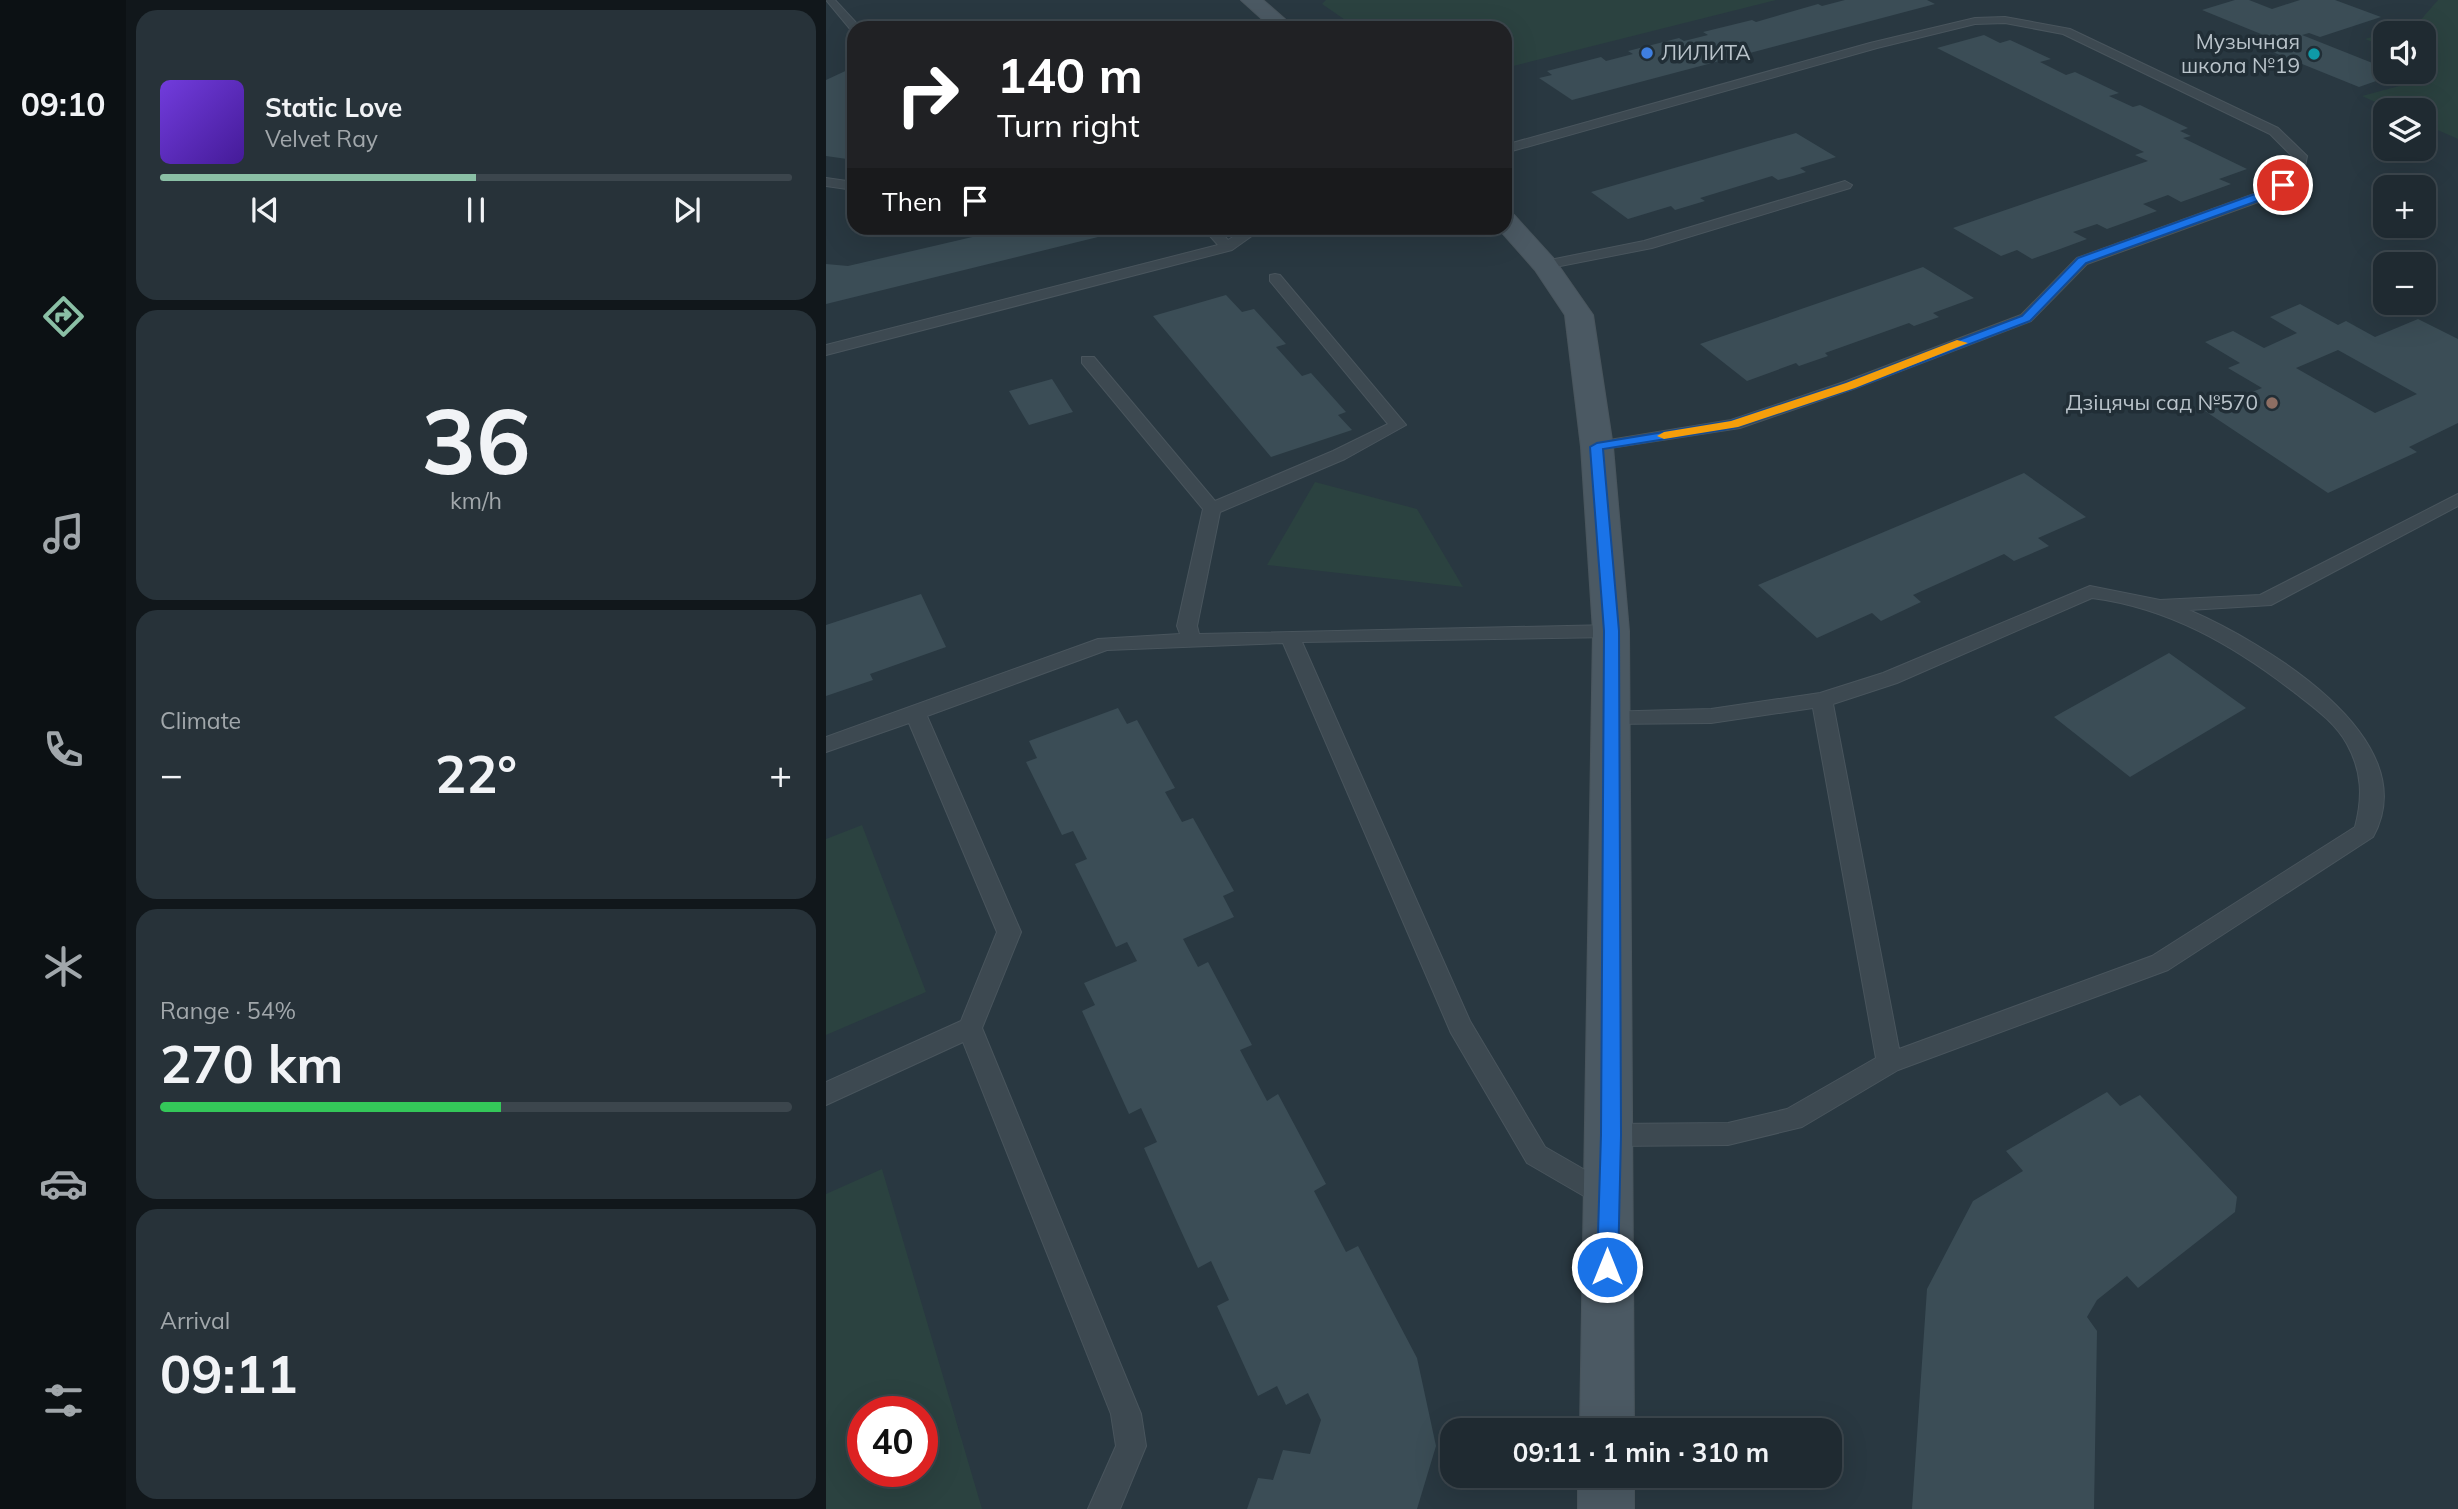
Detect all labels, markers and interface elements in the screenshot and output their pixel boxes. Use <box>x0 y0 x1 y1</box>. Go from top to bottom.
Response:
map controls <box>2373 21 2436 315</box>
button: sound <box>2373 21 2436 84</box>
place label: Музычная школа №19 <box>2181 28 2300 78</box>
place label: ЛИЛИТА <box>1661 39 1751 65</box>
text: 140 m <box>997 44 1143 105</box>
marker: ЛИЛИТА <box>1639 45 1655 61</box>
marker: Музычная школа №19 <box>2306 46 2322 62</box>
icon: right <box>882 49 973 140</box>
text: 09:10 <box>21 84 105 124</box>
text: Static Love <box>265 91 402 124</box>
button: layers <box>2373 98 2436 161</box>
text: Turn right <box>997 105 1140 145</box>
text: Velvet Ray <box>265 124 378 153</box>
pin <box>2253 155 2313 215</box>
icon: arrive <box>2264 166 2302 204</box>
button: + <box>2373 175 2436 238</box>
icon: arrive <box>956 182 994 220</box>
text: Then <box>882 185 942 218</box>
icon: previous <box>246 191 284 229</box>
icon: pause <box>457 191 495 229</box>
icon: next <box>668 191 706 229</box>
button: − <box>2373 252 2436 315</box>
icon: directions <box>39 292 88 341</box>
text: 36 <box>421 383 531 497</box>
place label: Дзіцячы сад №570 <box>2066 389 2258 415</box>
marker: Дзіцячы сад №570 <box>2264 395 2280 411</box>
text: km/h <box>450 486 502 515</box>
icon: music <box>39 509 88 558</box>
text: Climate <box>160 706 241 735</box>
icon: phone <box>39 725 88 774</box>
text: 22° <box>435 741 517 806</box>
text: − <box>160 750 183 798</box>
text: + <box>769 750 792 798</box>
icon: climate <box>39 942 88 991</box>
text: Range · 54% <box>160 996 296 1025</box>
text: 270 km <box>160 1031 343 1096</box>
icon: car <box>39 1159 88 1208</box>
position arrow <box>1570 1230 1644 1304</box>
text: Arrival <box>160 1306 230 1335</box>
text: 09:11 <box>160 1341 298 1406</box>
icon: filters <box>39 1376 88 1425</box>
speed limit sign: 40 <box>847 1396 938 1487</box>
text: 09:11 · 1 min · 310 m <box>1513 1436 1769 1469</box>

